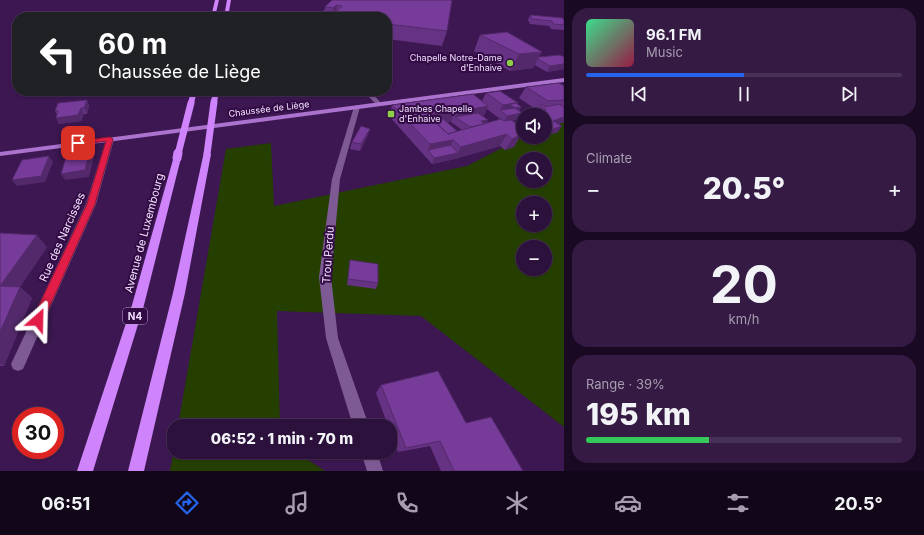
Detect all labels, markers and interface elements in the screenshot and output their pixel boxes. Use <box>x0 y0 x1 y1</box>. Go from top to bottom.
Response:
text: 96.1 FM <box>646 25 702 44</box>
text: 60 m <box>98 27 167 61</box>
icon: left <box>32 28 84 80</box>
text: Music <box>646 44 683 60</box>
place label: Chapelle Notre-Dame d'Enhaive <box>410 52 502 73</box>
marker: Chapelle Notre-Dame d'Enhaive <box>505 58 515 68</box>
text: Chaussée de Liège <box>98 61 261 82</box>
icon: previous <box>628 83 650 105</box>
icon: pause <box>733 83 755 105</box>
icon: next <box>838 83 860 105</box>
street label: Chaussée de Liège <box>228 98 310 119</box>
place label: Jambes Chapelle d'Enhaive <box>399 103 472 124</box>
map controls <box>516 108 552 276</box>
button: sound <box>516 108 552 144</box>
marker: Jambes Chapelle d'Enhaive <box>386 109 396 119</box>
pin <box>61 126 95 160</box>
icon: arrive <box>67 132 89 154</box>
text: Climate <box>586 150 632 166</box>
button: search <box>516 152 552 188</box>
text: 20.5° <box>703 170 785 206</box>
street label: Avenue de Luxembourg <box>121 172 167 294</box>
text: − <box>586 176 601 202</box>
text: + <box>887 176 902 202</box>
street label: Rue des Narcisses <box>36 190 88 284</box>
button: + <box>516 196 552 232</box>
street label: Trou Perdu <box>319 226 337 284</box>
button: − <box>516 240 552 276</box>
text: 20 <box>710 253 778 316</box>
position arrow <box>17 299 59 341</box>
road number: N4 <box>123 308 147 324</box>
text: km/h <box>729 311 759 327</box>
text: Range · 39% <box>586 376 665 392</box>
text: 195 km <box>586 396 691 432</box>
speed limit sign: 30 <box>12 407 64 459</box>
text: 06:52 · 1 min · 70 m <box>211 429 353 448</box>
icon: directions <box>173 489 201 517</box>
icon: music <box>283 489 311 517</box>
icon: phone <box>393 489 421 517</box>
icon: climate <box>503 489 531 517</box>
icon: car <box>614 489 642 517</box>
icon: filters <box>724 489 752 517</box>
text: 06:51 <box>41 493 90 514</box>
text: 20.5° <box>834 493 883 514</box>

